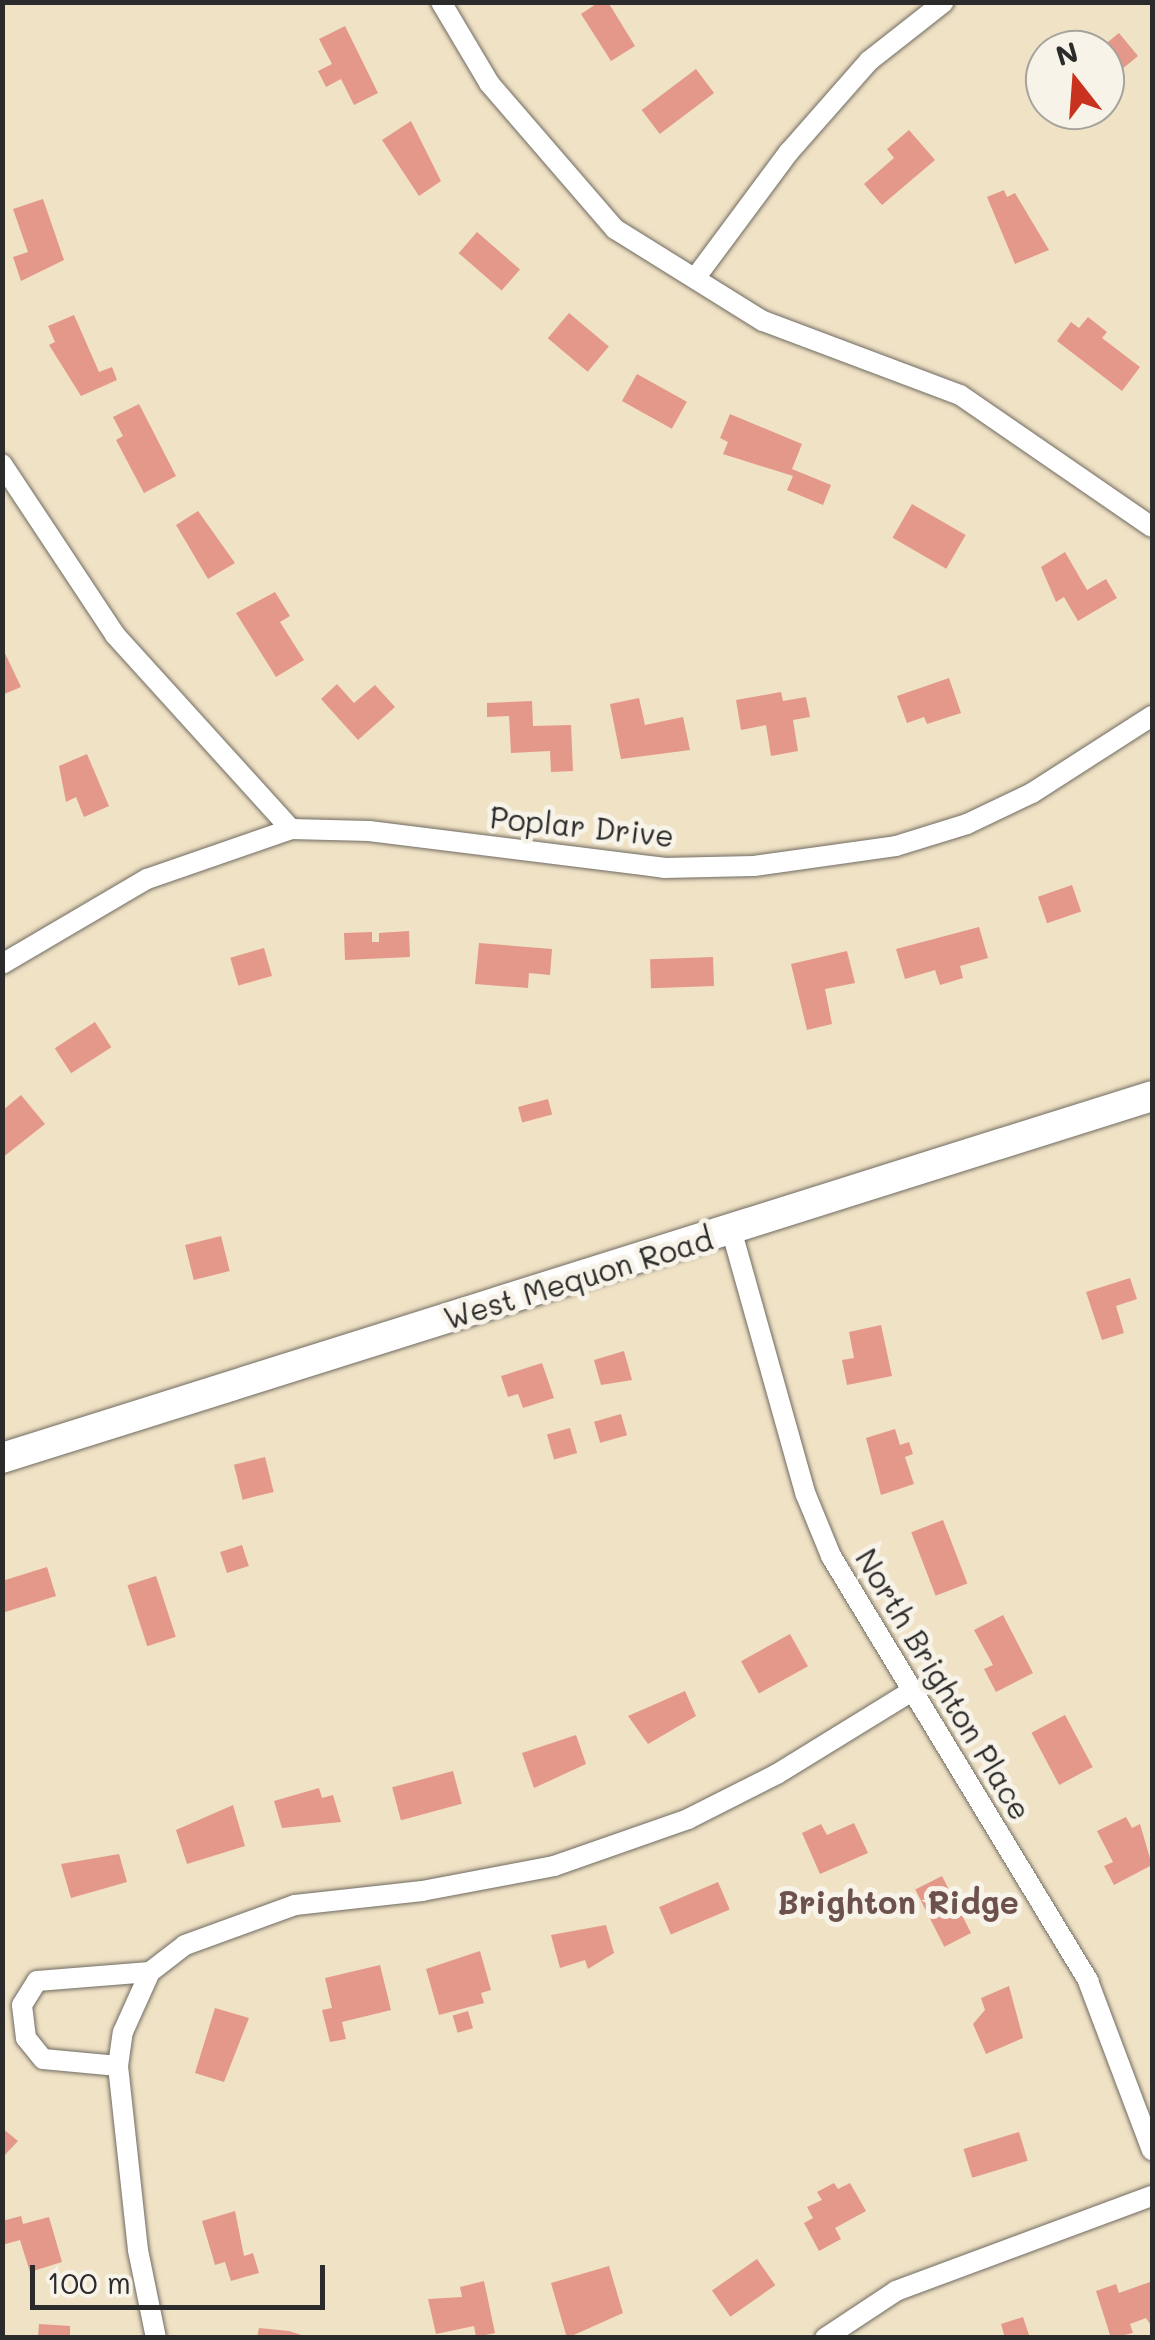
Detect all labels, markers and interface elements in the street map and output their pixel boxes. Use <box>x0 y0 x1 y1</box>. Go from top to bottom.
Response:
north arrow <box>1025 30 1125 130</box>
text: N <box>1051 33 1082 74</box>
street label: Poplar Drive <box>488 798 676 854</box>
street label: West Mequon Road <box>439 1220 717 1336</box>
street label: North Brighton Place <box>849 1542 1039 1826</box>
district label: Brighton Ridge <box>777 1882 1019 1920</box>
scale bar <box>35 2245 330 2307</box>
text: 100 m <box>47 2262 131 2302</box>

